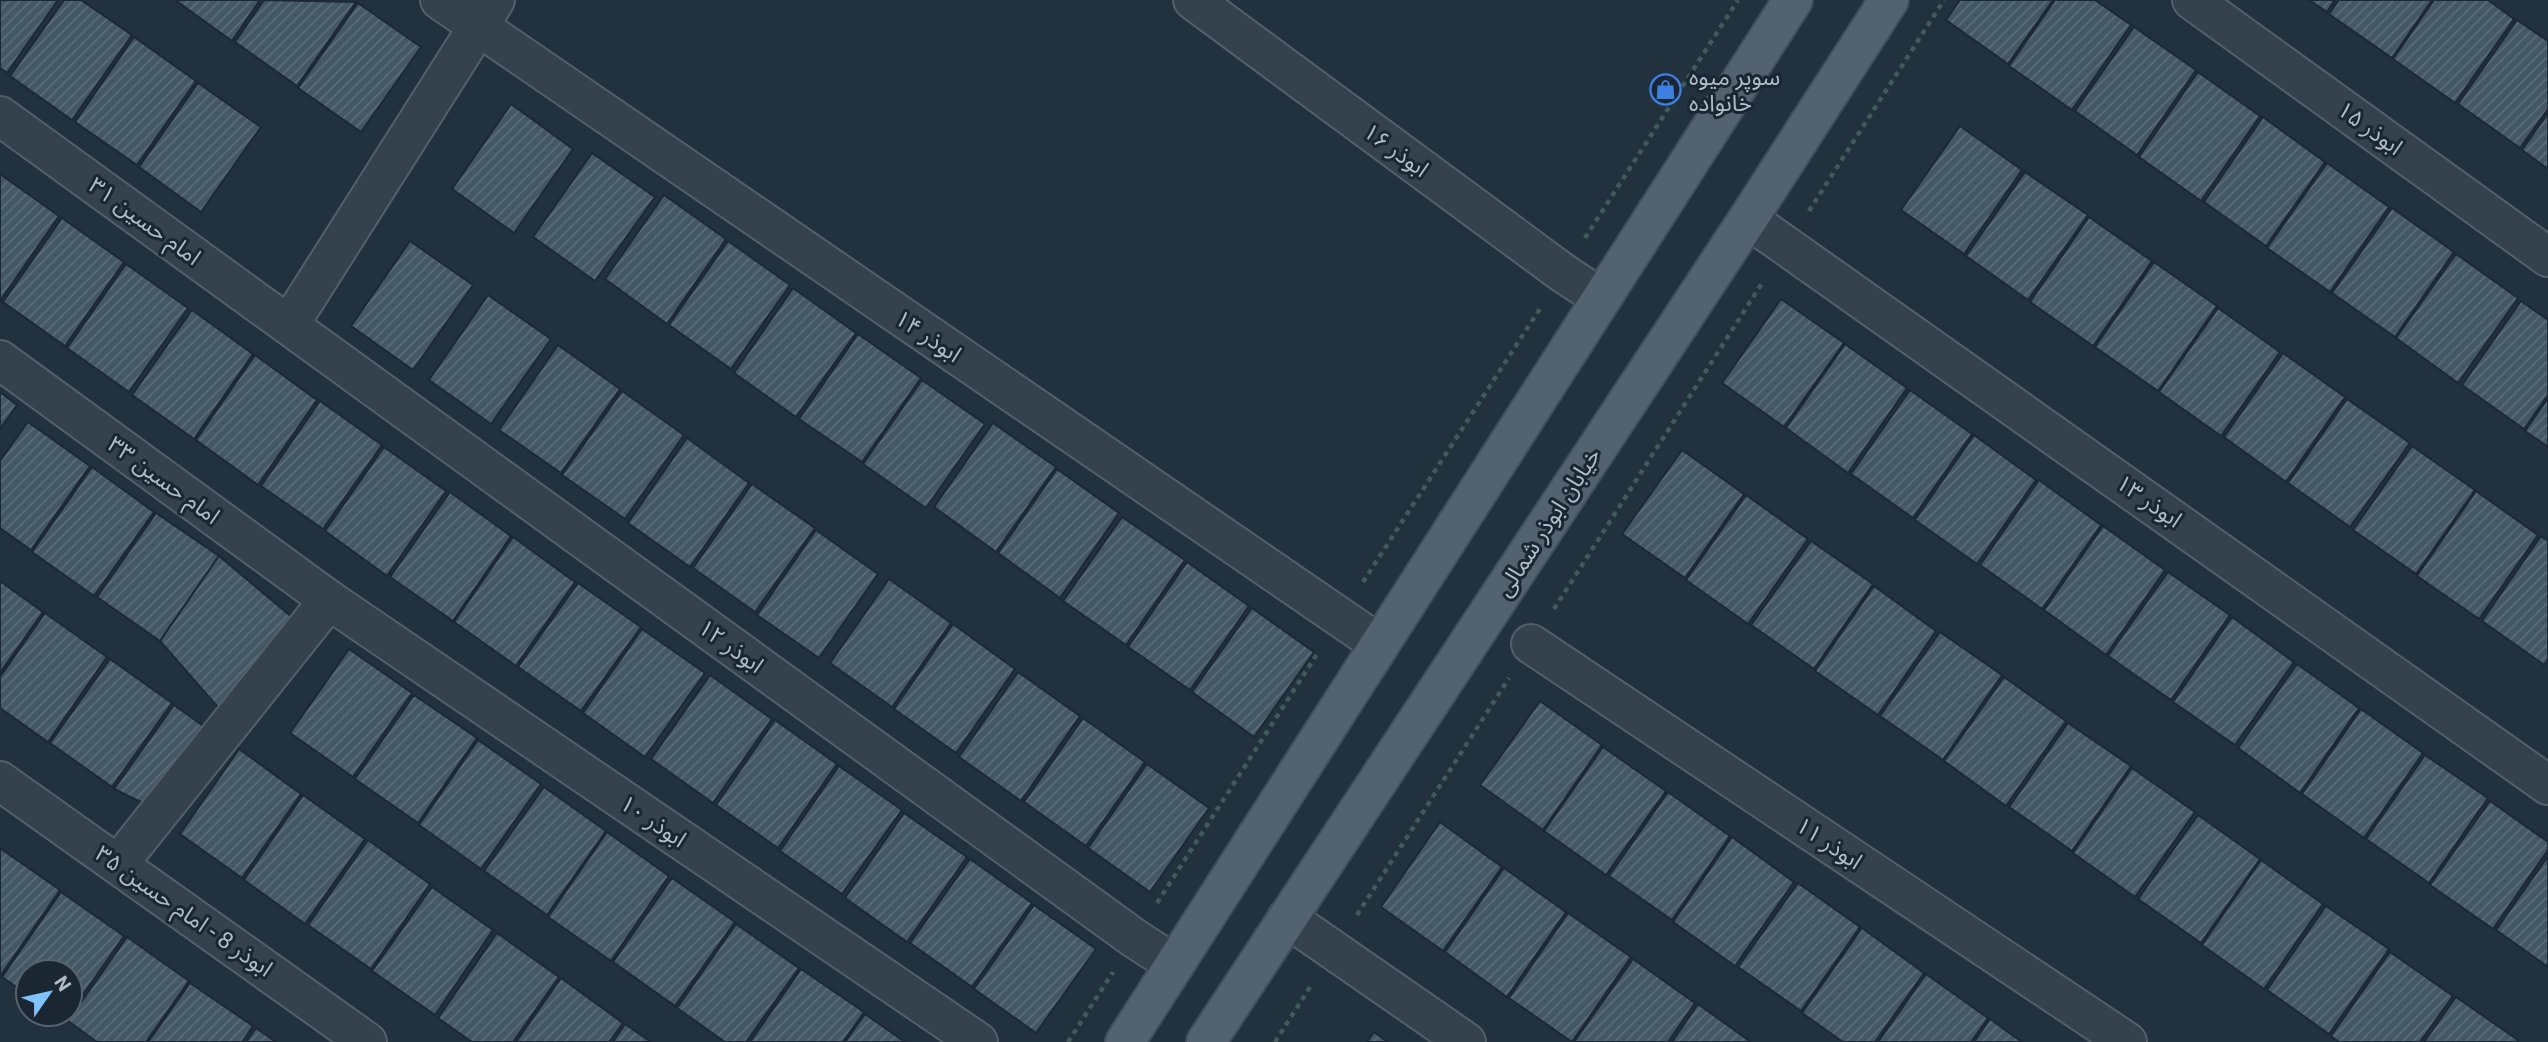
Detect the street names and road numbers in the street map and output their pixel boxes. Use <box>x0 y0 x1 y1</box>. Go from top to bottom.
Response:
street label: ابوذر ۱۵ <box>2332 96 2408 161</box>
street label: ابوذر ۱۶ <box>1358 118 1434 183</box>
street label: امام حسین ۳۱ <box>81 172 206 274</box>
street label: ابوذر ۱۴ <box>890 305 966 368</box>
street label: امام حسین ۳۳ <box>100 431 225 533</box>
street label: خیابان ابوذر شمالی <box>1490 443 1607 602</box>
street label: ابوذر ۱۳ <box>2111 469 2187 534</box>
street label: ابوذر ۱۲ <box>693 614 769 679</box>
street label: ابوذر ۱۰ <box>615 790 691 853</box>
street label: ابوذر ۱۱ <box>1791 812 1867 875</box>
street label: ابوذر 8 - امام حسین ۳۵ <box>88 840 277 986</box>

